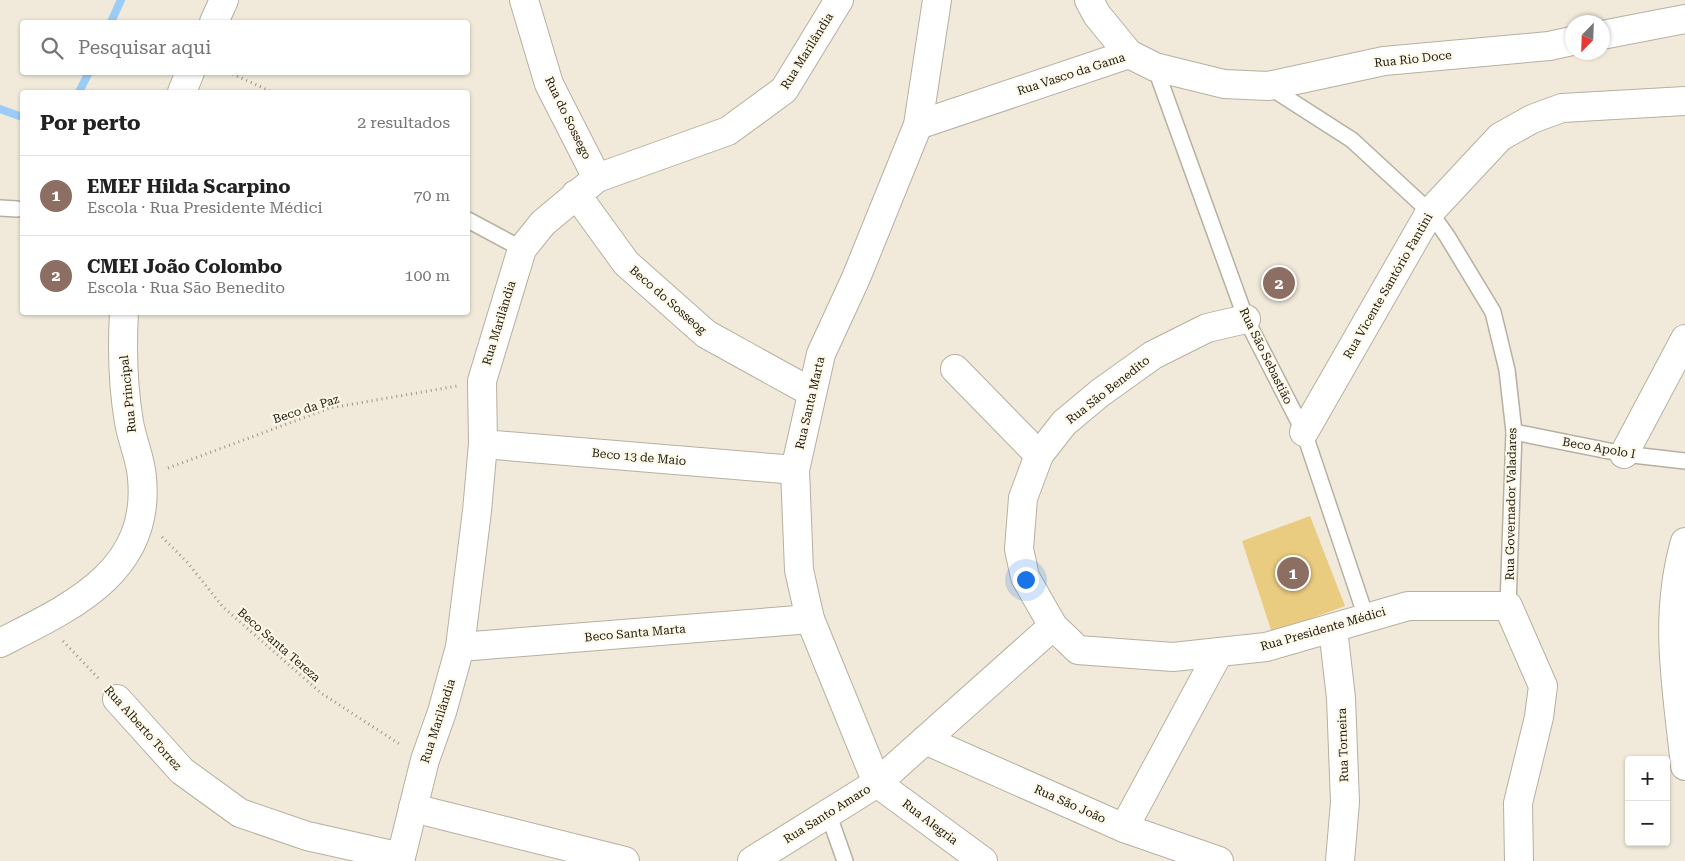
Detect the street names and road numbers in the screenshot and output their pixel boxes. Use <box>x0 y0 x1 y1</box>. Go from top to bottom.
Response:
street label: Rua Marilândia <box>778 10 836 92</box>
street label: Rua Rio Doce <box>1374 48 1453 70</box>
street label: Rua Vasco da Gama <box>1015 50 1127 98</box>
street label: Rua do Sossego <box>542 75 594 161</box>
street label: Rua Vicente Santório Fantini <box>1341 211 1436 361</box>
street label: Beco do Sosseog <box>627 263 709 337</box>
street label: Rua Marilândia <box>479 279 519 367</box>
street label: Rua São Sebastião <box>1237 306 1295 406</box>
street label: Rua São Benedito <box>1064 353 1152 427</box>
street label: Rua Principal <box>117 354 139 433</box>
street label: Rua Santa Marta <box>793 355 828 451</box>
street label: Beco da Paz <box>271 392 341 426</box>
street label: Rua Governador Valadares <box>1503 427 1519 580</box>
street label: Beco Apolo I <box>1561 435 1637 461</box>
street label: Beco 13 de Maio <box>591 446 687 468</box>
street label: Rua Presidente Médici <box>1259 604 1387 654</box>
street label: Beco Santa Tereza <box>235 605 324 685</box>
street label: Beco Santa Marta <box>584 622 687 644</box>
street label: Rua Marilândia <box>418 677 458 765</box>
street label: Rua Alberto Torrez <box>102 683 185 773</box>
street label: Rua Torneira <box>1335 707 1351 782</box>
street label: Rua Santo Amaro <box>781 782 873 846</box>
street label: Rua São João <box>1032 782 1108 826</box>
street label: Rua Alegria <box>899 797 961 848</box>

